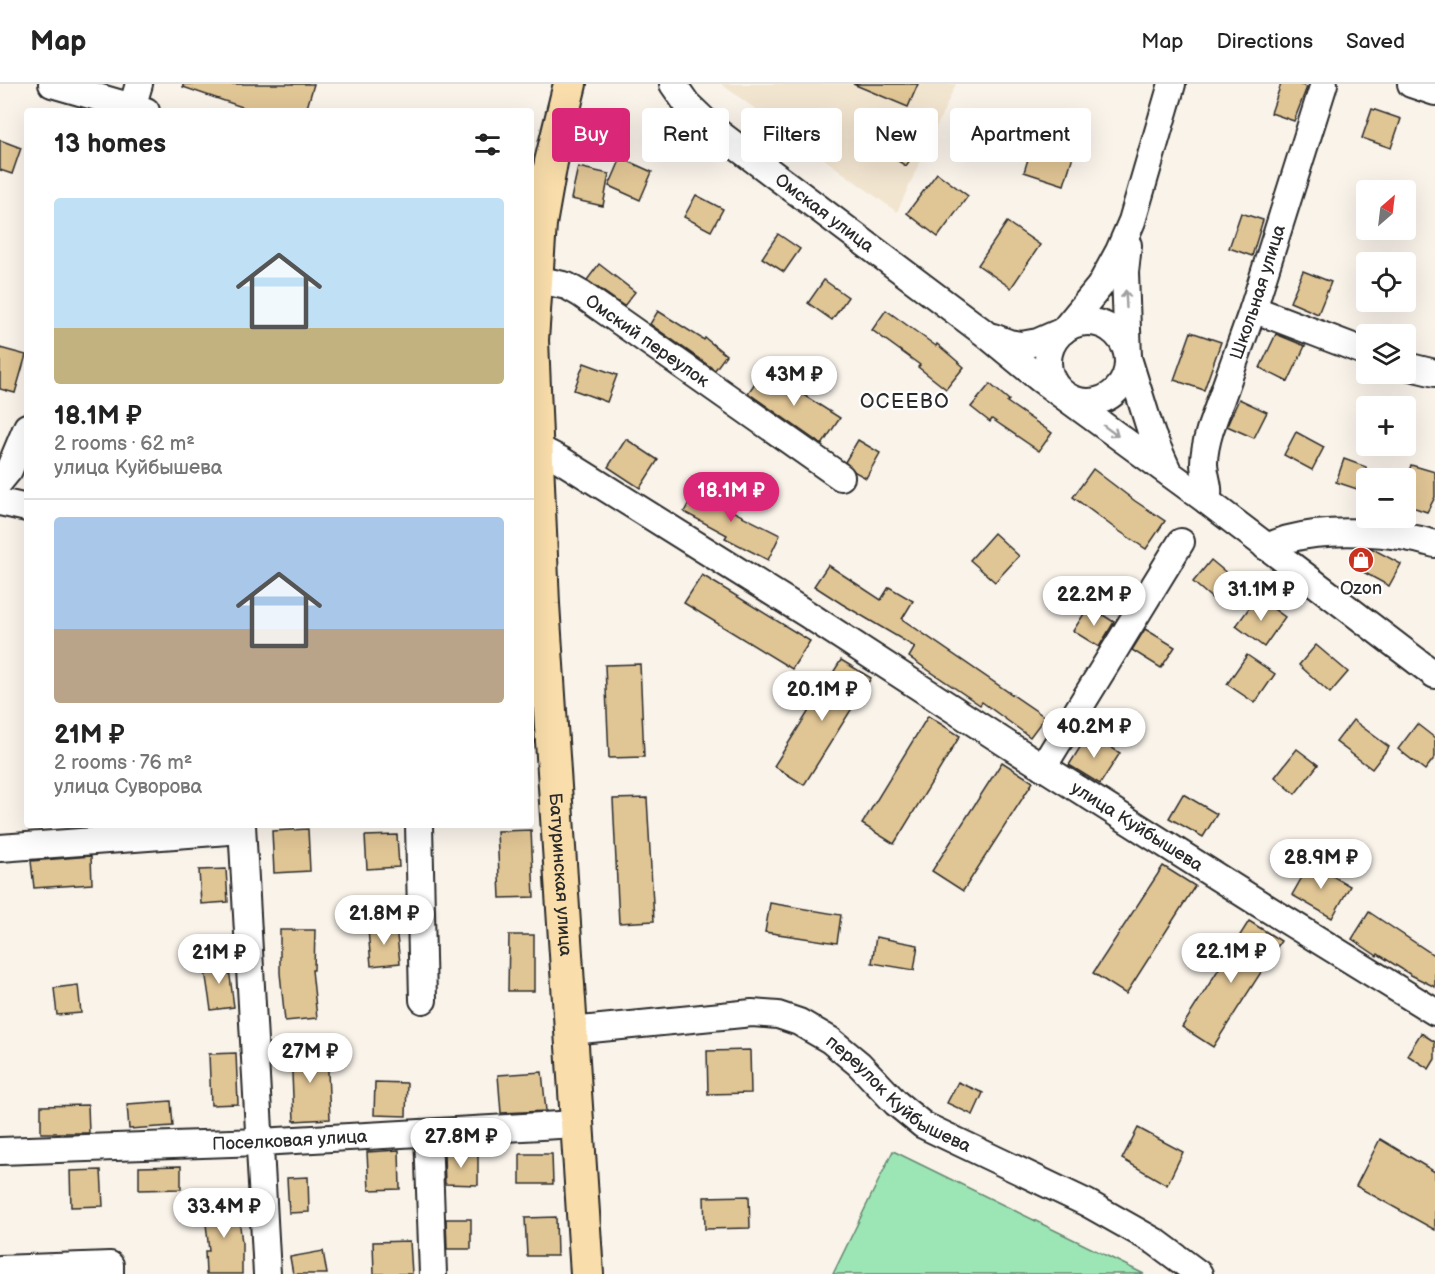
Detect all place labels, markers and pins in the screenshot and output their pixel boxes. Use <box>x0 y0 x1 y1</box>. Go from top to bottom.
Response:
pin: 43M ₽ <box>752 356 836 407</box>
pin: 18.1M ₽ <box>676 472 786 523</box>
shop icon: Ozon <box>1346 545 1376 575</box>
pin: 31.1M ₽ <box>1206 571 1316 622</box>
pin: 22.2M ₽ <box>1039 576 1149 627</box>
place label: Ozon <box>1340 578 1382 599</box>
pin: 20.1M ₽ <box>767 671 877 722</box>
pin: 40.2M ₽ <box>1039 708 1149 759</box>
pin: 28.9M ₽ <box>1266 839 1376 890</box>
pin: 21.8M ₽ <box>329 895 439 946</box>
pin: 22.1M ₽ <box>1176 933 1286 984</box>
pin: 21M ₽ <box>177 934 261 985</box>
pin: 27M ₽ <box>268 1033 352 1084</box>
pin: 27.8M ₽ <box>406 1118 516 1169</box>
pin: 33.4M ₽ <box>169 1188 279 1239</box>

